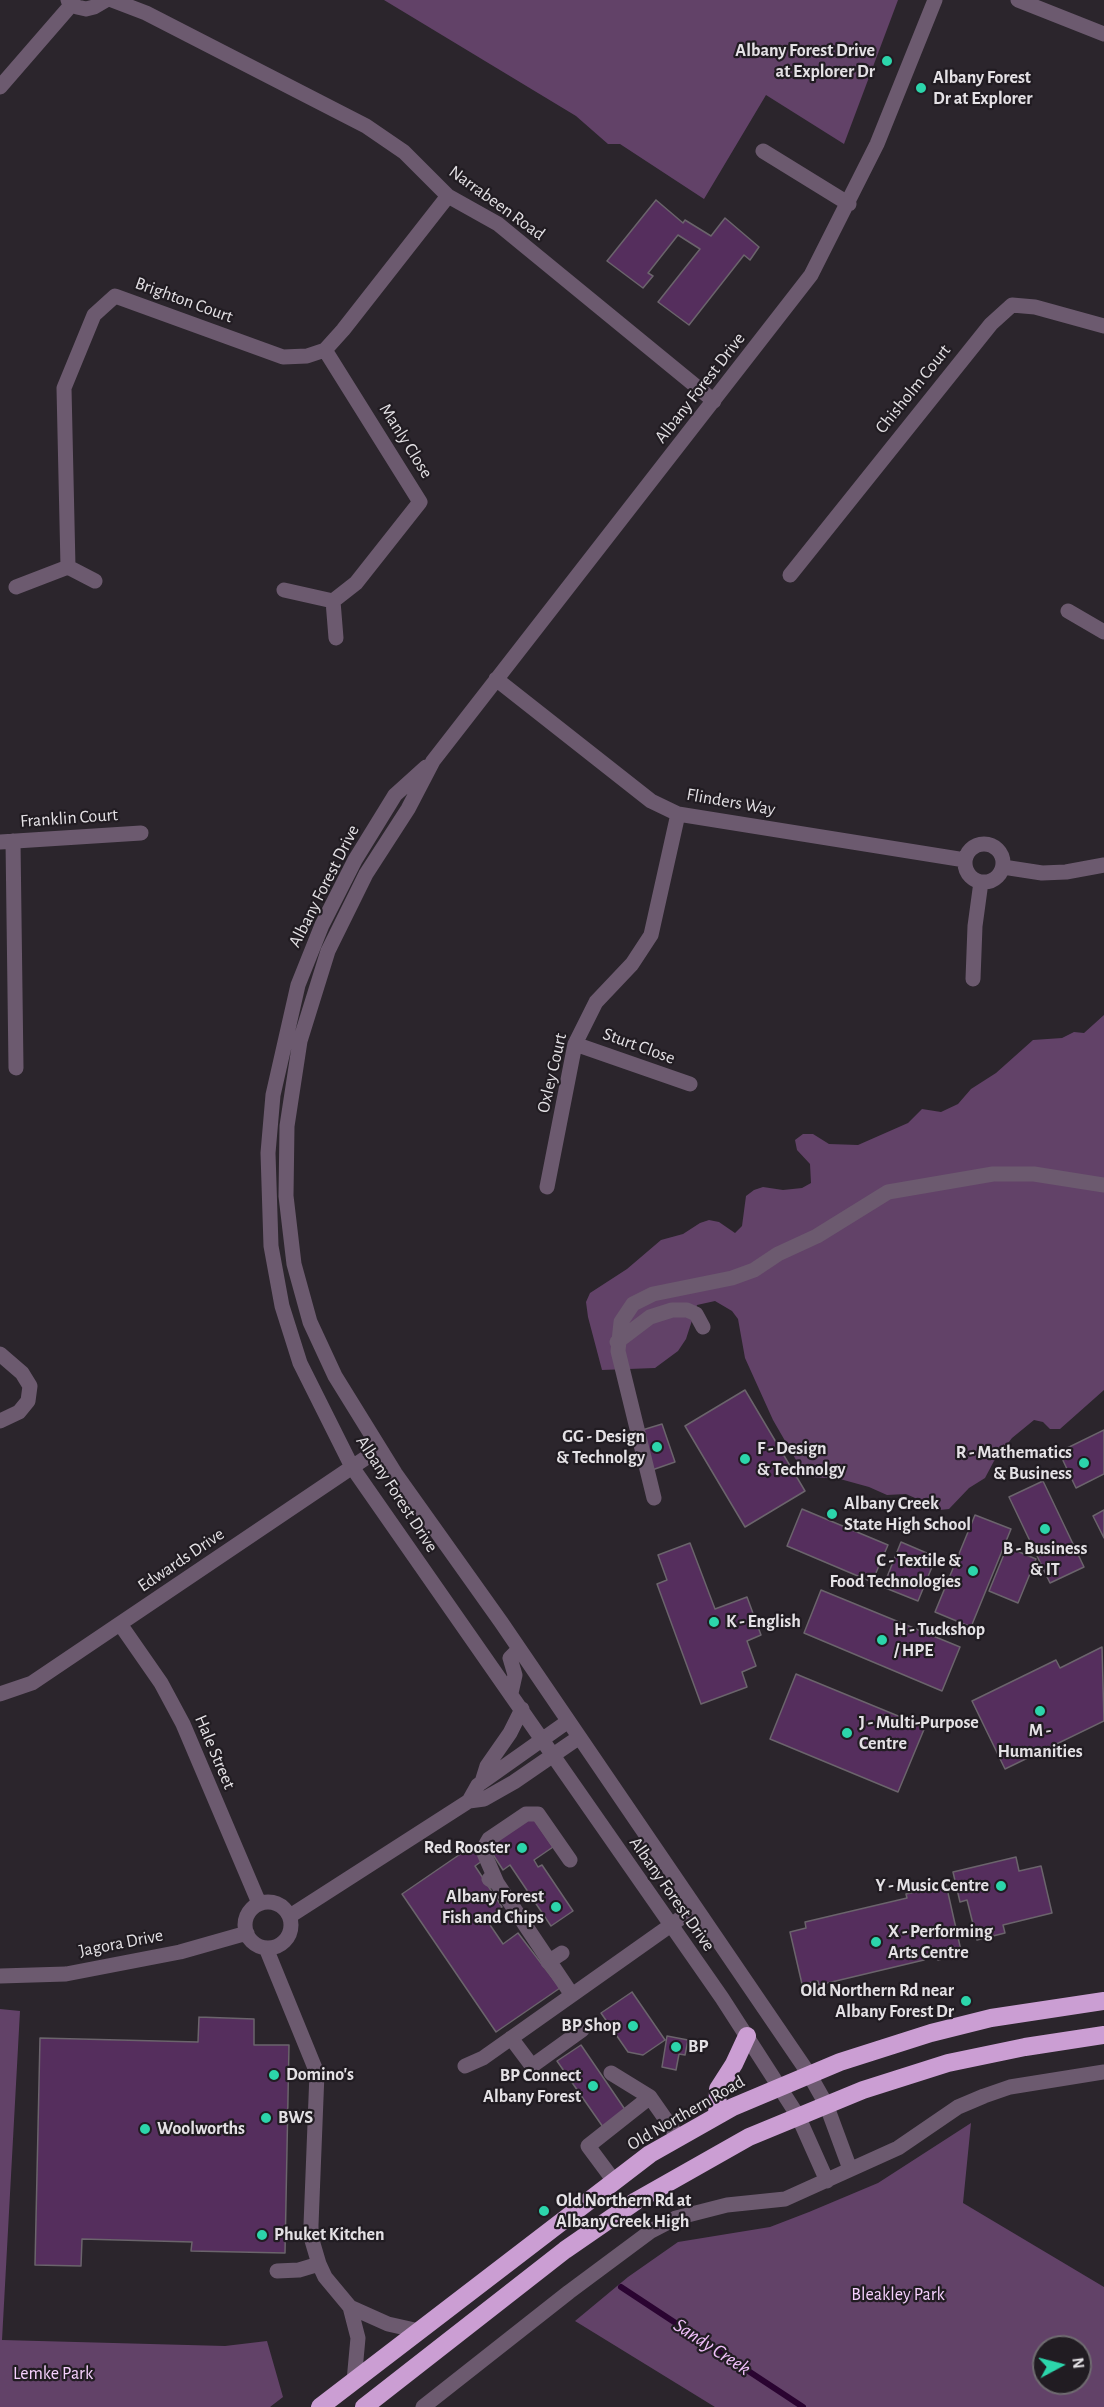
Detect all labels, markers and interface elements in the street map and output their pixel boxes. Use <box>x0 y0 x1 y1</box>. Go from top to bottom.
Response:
place label: Albany Forest Drive at Explorer Dr <box>735 40 875 82</box>
marker: Albany Forest Drive at Explorer Dr <box>880 54 894 68</box>
place label: Albany Forest Dr at Explorer <box>933 67 1032 110</box>
marker: Albany Forest Dr at Explorer <box>914 81 928 95</box>
street label: Narrabeen Road <box>445 161 549 245</box>
street label: Brighton Court <box>132 272 236 328</box>
street label: Albany Forest Drive <box>650 328 750 448</box>
street label: Chisholm Court <box>871 340 955 438</box>
street label: Manly Close <box>375 400 437 482</box>
street label: Flinders Way <box>685 784 777 820</box>
street label: Franklin Court <box>19 804 119 832</box>
street label: Albany Forest Drive <box>284 821 364 951</box>
street label: Sturt Close <box>600 1023 678 1069</box>
street label: Oxley Court <box>532 1031 572 1115</box>
place label: GG - Design & Technolgy <box>556 1426 645 1468</box>
street label: Albany Forest Drive <box>351 1432 443 1556</box>
place label: F - Design & Technolgy <box>757 1438 846 1480</box>
marker: GG - Design & Technolgy <box>650 1440 664 1454</box>
place label: R - Mathematics & Business <box>956 1442 1072 1484</box>
marker: F - Design & Technolgy <box>738 1452 752 1466</box>
marker: R - Mathematics & Business <box>1077 1456 1091 1470</box>
place label: Albany Creek State High School <box>844 1493 971 1536</box>
marker: Albany Creek State High School <box>825 1507 839 1521</box>
marker: B - Business & IT <box>1038 1522 1052 1536</box>
street label: Edwards Drive <box>134 1523 228 1597</box>
place label: B - Business & IT <box>1003 1538 1087 1580</box>
place label: C - Textile & Food Technologies <box>829 1550 961 1592</box>
marker: C - Textile & Food Technologies <box>966 1564 980 1578</box>
place label: K - English <box>726 1611 801 1633</box>
marker: K - English <box>707 1615 721 1629</box>
place label: H - Tuckshop / HPE <box>894 1619 985 1662</box>
marker: H - Tuckshop / HPE <box>875 1633 889 1647</box>
marker: M - Humanities <box>1033 1704 1047 1718</box>
street label: Hale Street <box>190 1712 240 1792</box>
place label: J - Multi-Purpose Centre <box>859 1712 979 1754</box>
place label: M - Humanities <box>997 1720 1083 1762</box>
marker: J - Multi-Purpose Centre <box>840 1726 854 1740</box>
street label: Albany Forest Drive <box>625 1833 719 1955</box>
place label: Red Rooster <box>424 1837 510 1859</box>
marker: Red Rooster <box>515 1841 529 1855</box>
place label: Y - Music Centre <box>875 1875 989 1897</box>
marker: Y - Music Centre <box>994 1879 1008 1893</box>
place label: Albany Forest Fish and Chips <box>442 1886 544 1928</box>
marker: Albany Forest Fish and Chips <box>549 1900 563 1914</box>
place label: X - Performing Arts Centre <box>888 1921 993 1964</box>
street label: Jagora Drive <box>77 1924 165 1962</box>
marker: X - Performing Arts Centre <box>869 1935 883 1949</box>
place label: Old Northern Rd near Albany Forest Dr <box>801 1980 954 2022</box>
marker: Old Northern Rd near Albany Forest Dr <box>959 1994 973 2008</box>
place label: BP Shop <box>561 2015 621 2037</box>
marker: BP Shop <box>626 2019 640 2033</box>
place label: BP <box>688 2036 708 2058</box>
marker: BP <box>669 2040 683 2054</box>
place label: Domino's <box>286 2064 354 2086</box>
place label: BP Connect Albany Forest <box>483 2065 581 2108</box>
marker: Domino's <box>267 2068 281 2082</box>
street label: Old Northern Road <box>624 2071 748 2155</box>
marker: BP Connect Albany Forest <box>586 2079 600 2093</box>
place label: BWS <box>278 2107 313 2129</box>
marker: BWS <box>259 2111 273 2125</box>
place label: Woolworths <box>157 2118 245 2140</box>
marker: Woolworths <box>138 2122 152 2136</box>
place label: Old Northern Rd at Albany Creek High <box>556 2190 691 2232</box>
marker: Old Northern Rd at Albany Creek High <box>537 2204 551 2218</box>
place label: Phuket Kitchen <box>274 2224 385 2246</box>
marker: Phuket Kitchen <box>255 2228 269 2242</box>
park label: Bleakley Park <box>851 2284 945 2306</box>
water label: Sandy Creek <box>669 2313 755 2381</box>
north arrow <box>1032 2335 1092 2395</box>
text: N <box>1069 2357 1086 2370</box>
park label: Lemke Park <box>13 2363 93 2385</box>

